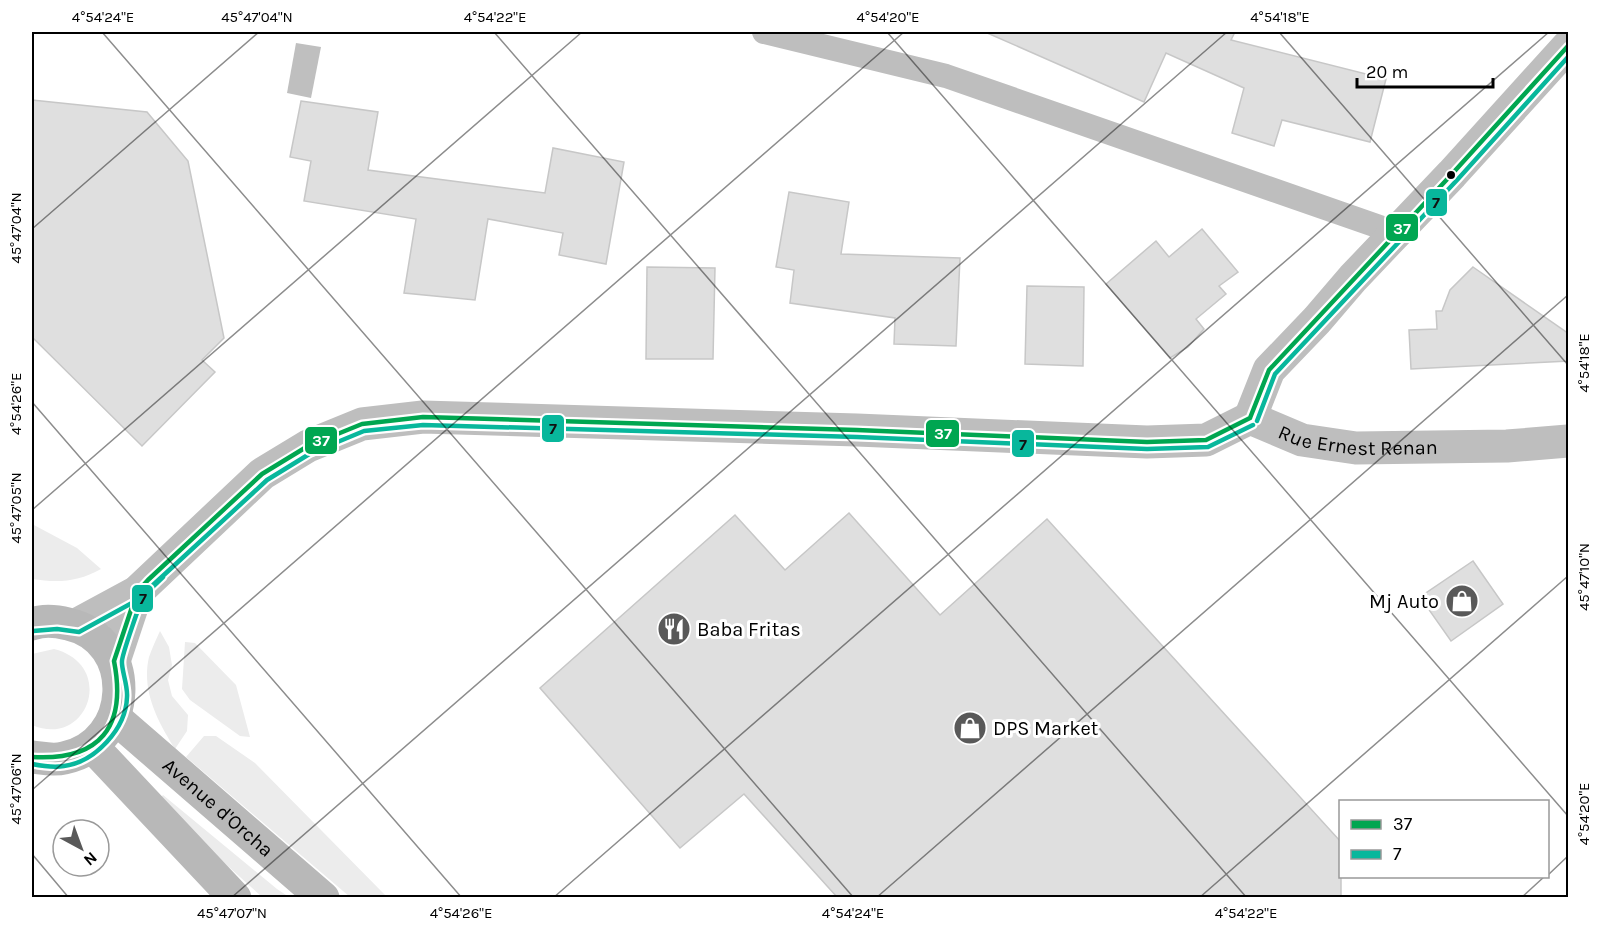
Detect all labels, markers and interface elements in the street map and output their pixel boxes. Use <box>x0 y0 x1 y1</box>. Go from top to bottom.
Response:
text: 4°54'24"E <box>72 8 134 26</box>
text: 45°47'04"N <box>221 8 293 26</box>
text: 4°54'22"E <box>464 8 526 26</box>
text: 4°54'20"E <box>857 8 919 26</box>
text: 4°54'18"E <box>1250 8 1310 26</box>
scale bar <box>1357 51 1494 89</box>
text: 20 m <box>1366 61 1408 83</box>
unlabelled marker <box>1445 169 1457 181</box>
line badge: 7 <box>1425 188 1448 217</box>
text: 45°47'04"N <box>7 192 25 264</box>
text: 7 <box>1432 193 1440 212</box>
line badge: 37 <box>1385 213 1419 242</box>
text: 37 <box>1393 219 1411 238</box>
text: 4°54'18"E <box>1575 333 1593 393</box>
text: 4°54'26"E <box>7 373 25 435</box>
line badge: 7 <box>541 414 565 443</box>
text: 7 <box>549 419 557 438</box>
line badge: 37 <box>925 419 960 448</box>
street label: Rue Ernest Renan <box>1275 420 1438 460</box>
text: 37 <box>934 424 952 443</box>
line badge: 37 <box>304 426 338 455</box>
line badge: 7 <box>1011 429 1035 458</box>
text: 37 <box>312 431 330 450</box>
text: 7 <box>1019 435 1027 454</box>
text: 45°47'05"N <box>7 472 25 544</box>
text: 45°47'10"N <box>1575 543 1593 611</box>
shop icon: Mj Auto <box>1444 583 1480 619</box>
line badge: 7 <box>131 584 154 613</box>
text: 7 <box>139 589 147 608</box>
place label: Mj Auto <box>1369 590 1439 613</box>
restaurant icon: Baba Fritas <box>656 611 692 647</box>
place label: Baba Fritas <box>697 618 801 641</box>
shop icon: DPS Market <box>952 710 988 746</box>
place label: DPS Market <box>993 717 1099 740</box>
text: 45°47'06"N <box>7 753 25 825</box>
street label: Avenue d'Orcha <box>158 754 278 862</box>
text: 4°54'20"E <box>1575 783 1593 845</box>
legend <box>1339 800 1549 878</box>
text: 37 <box>1393 813 1413 835</box>
north arrow <box>51 818 111 878</box>
text: 7 <box>1393 843 1402 865</box>
text: N <box>80 848 101 870</box>
text: 45°47'07"N <box>197 904 267 922</box>
text: 4°54'26"E <box>430 904 492 922</box>
text: 4°54'24"E <box>822 904 884 922</box>
text: 4°54'22"E <box>1215 904 1277 922</box>

